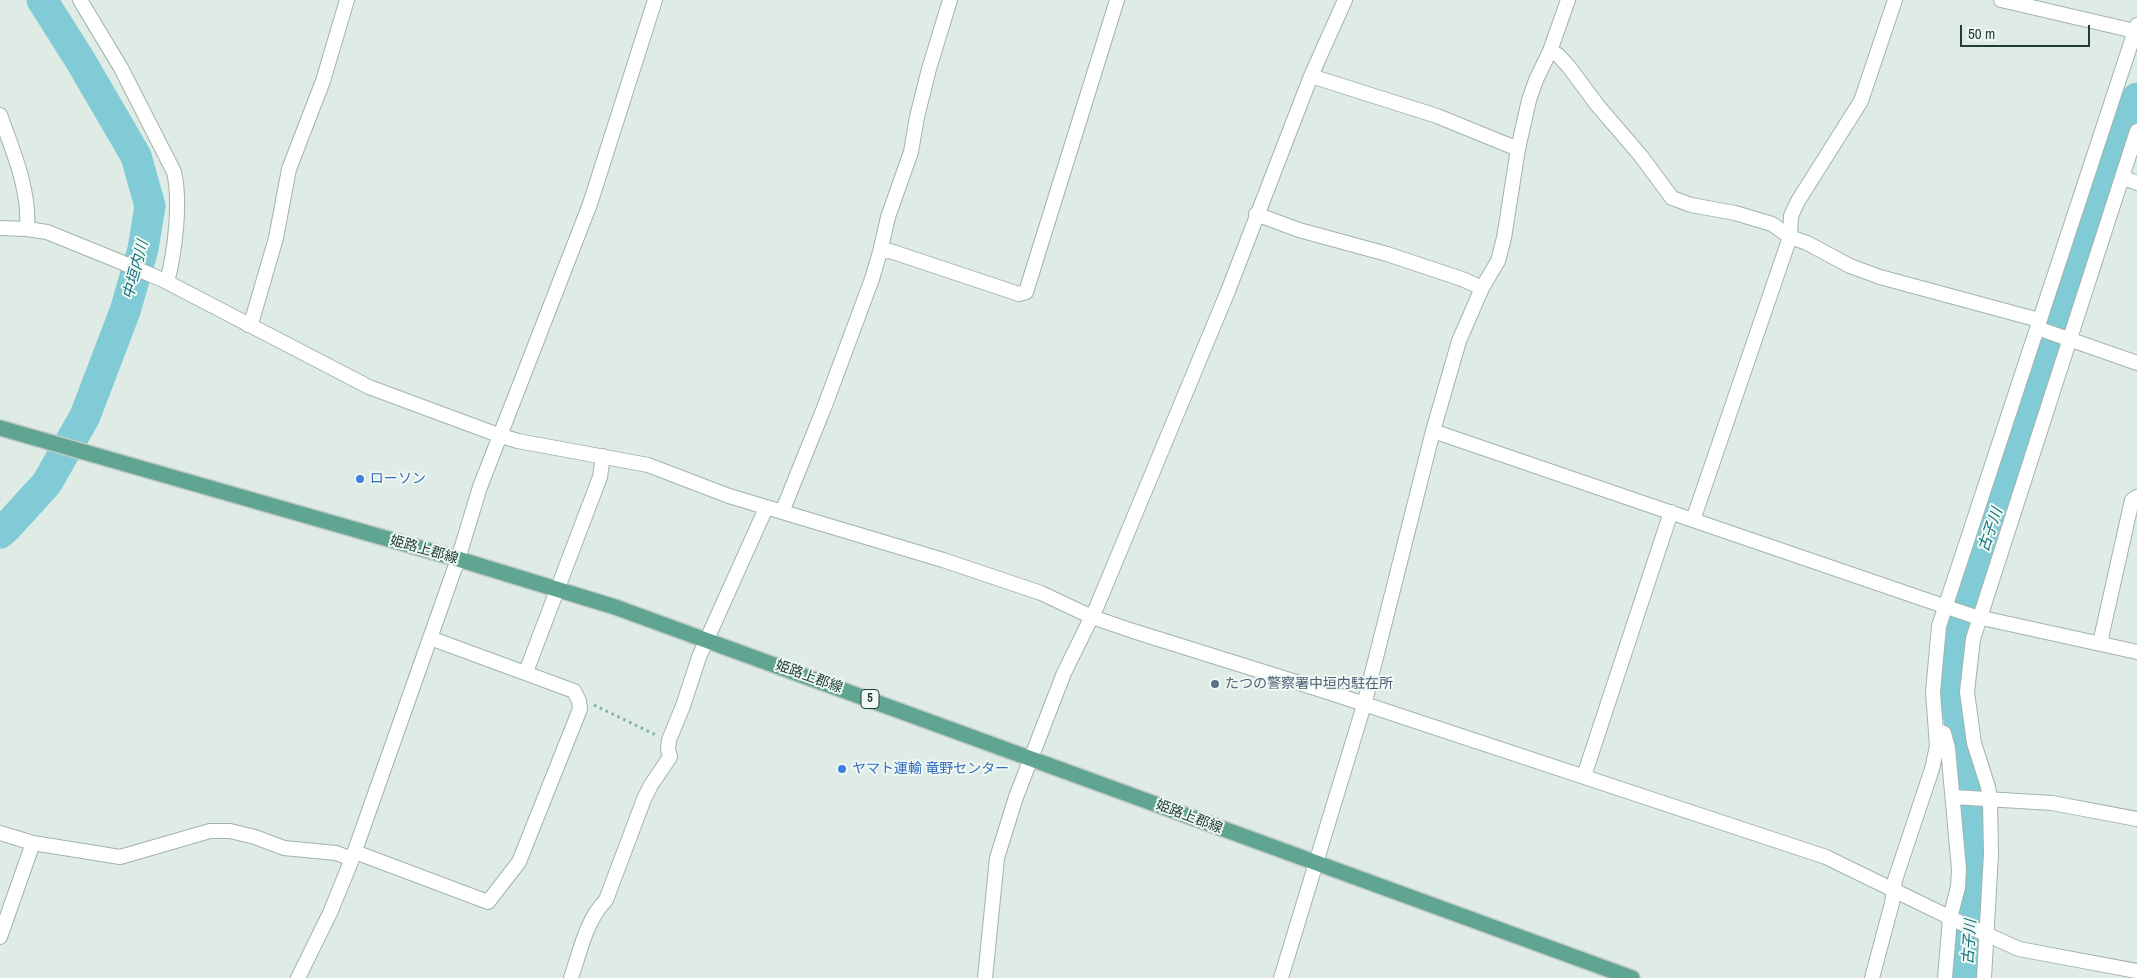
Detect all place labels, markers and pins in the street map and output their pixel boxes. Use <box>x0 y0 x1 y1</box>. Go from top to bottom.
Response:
place label: ローソン <box>370 471 426 487</box>
marker: ローソン <box>354 473 366 485</box>
place label: たつの警察署中垣内駐在所 <box>1225 676 1393 692</box>
marker: たつの警察署中垣内駐在所 <box>1209 678 1221 690</box>
place label: ヤマト運輸 竜野センター <box>852 761 1009 777</box>
marker: ヤマト運輸 竜野センター <box>836 763 848 775</box>

